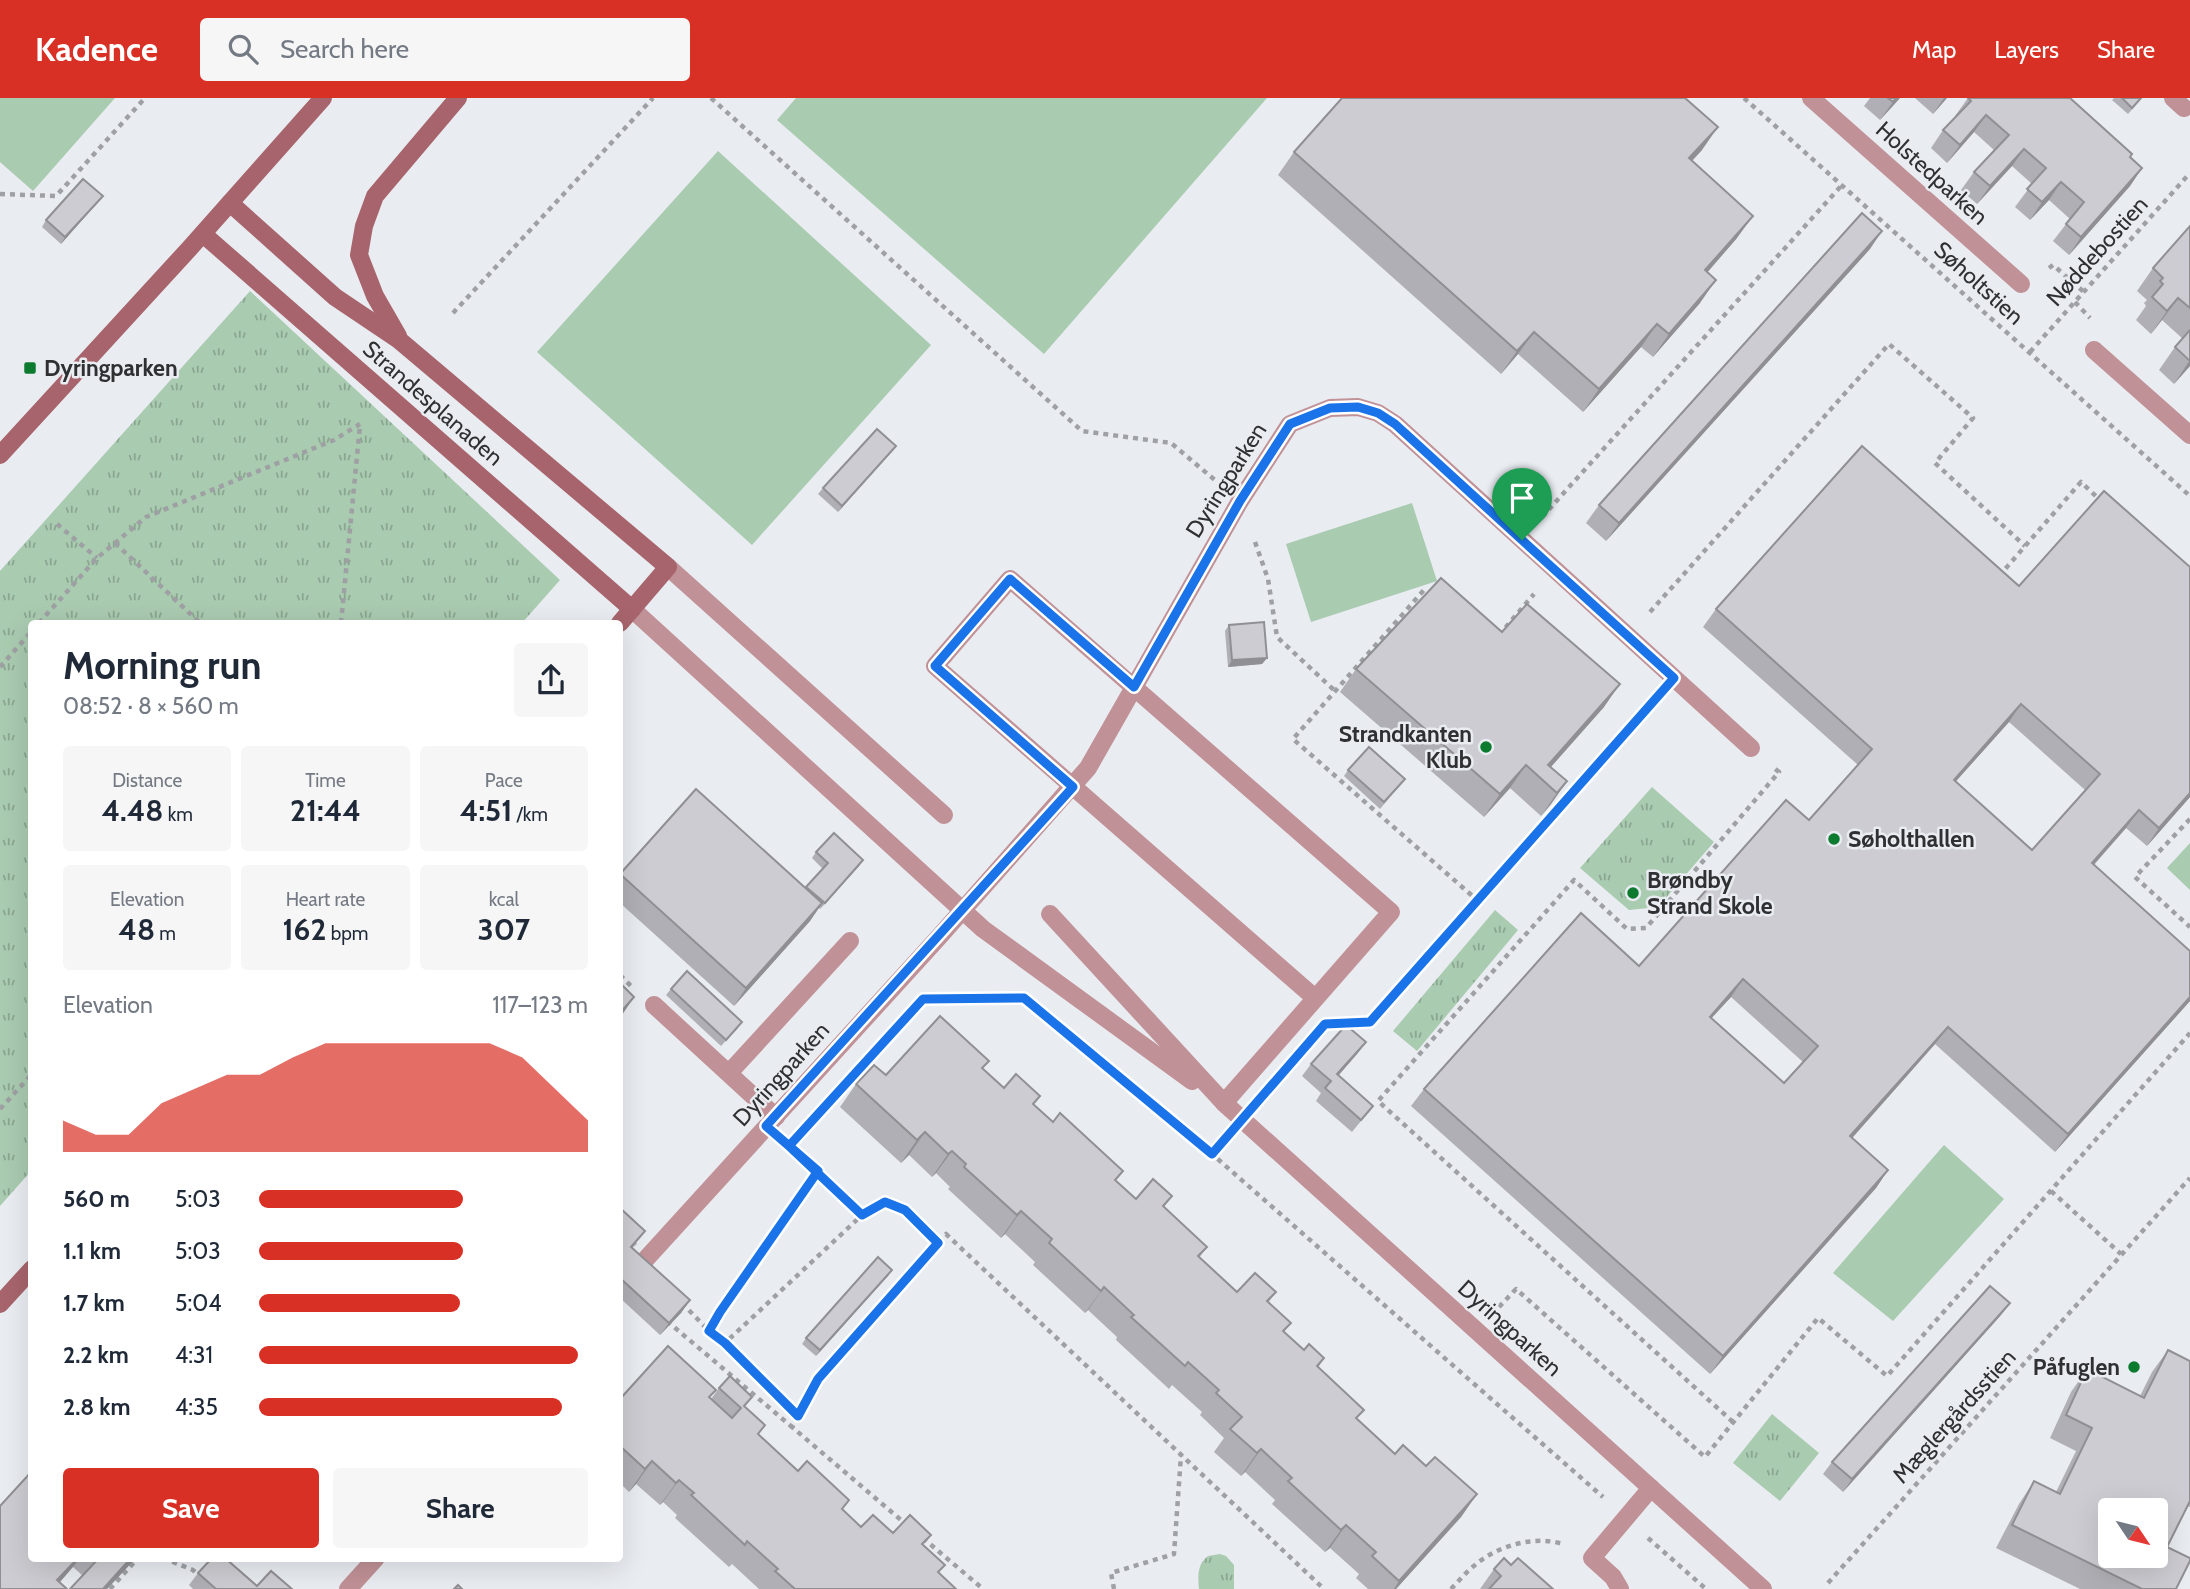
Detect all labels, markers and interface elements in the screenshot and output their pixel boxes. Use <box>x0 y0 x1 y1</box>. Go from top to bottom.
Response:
search box <box>200 18 690 81</box>
text: Kadence <box>35 29 158 69</box>
icon: search <box>224 30 262 68</box>
text: Search here <box>280 33 409 65</box>
text: Map <box>1912 35 1956 64</box>
text: Layers <box>1994 35 2059 64</box>
text: Share <box>2097 35 2155 64</box>
street label: Holstedparken <box>1870 115 1994 231</box>
street label: Nøddebostien <box>2040 190 2154 312</box>
street label: Søholtstien <box>1928 235 2030 331</box>
street label: Strandesplanaden <box>357 335 509 471</box>
place label: Dyringparken <box>44 354 178 382</box>
marker: Dyringparken <box>22 360 38 376</box>
street label: Dyringparken <box>1180 417 1272 543</box>
pin <box>1492 468 1552 540</box>
icon: arrive <box>1503 479 1541 517</box>
text: Morning run <box>63 642 262 689</box>
button: share <box>514 643 588 717</box>
text: 08:52 · 8 × 560 m <box>63 692 239 720</box>
place label: Strandkanten Klub <box>1339 720 1472 774</box>
marker: Strandkanten Klub <box>1478 739 1494 755</box>
text: Distance <box>112 769 182 792</box>
text: Time <box>305 769 346 792</box>
text: Pace <box>485 769 523 792</box>
text: 4.48 <box>101 792 163 829</box>
text: 21:44 <box>290 792 361 829</box>
text: 4:51 <box>460 792 512 829</box>
text: km <box>163 803 193 826</box>
text: /km <box>512 803 548 826</box>
place label: Søholthallen <box>1848 825 1975 853</box>
marker: Søholthallen <box>1826 831 1842 847</box>
place label: Brøndby Strand Skole <box>1647 866 1773 920</box>
marker: Brøndby Strand Skole <box>1625 885 1641 901</box>
text: Elevation <box>110 888 184 911</box>
text: Heart rate <box>286 888 365 911</box>
text: kcal <box>489 888 519 911</box>
text: 48 <box>118 911 155 948</box>
text: 162 <box>283 911 326 948</box>
text: 307 <box>477 911 530 948</box>
text: m <box>155 922 176 945</box>
text: bpm <box>326 922 368 945</box>
text: Elevation <box>63 991 153 1019</box>
text: 117–123 m <box>492 991 588 1019</box>
street label: Dyringparken <box>727 1016 835 1132</box>
text: 560 m <box>63 1185 130 1213</box>
text: 5:03 <box>175 1185 221 1213</box>
text: 1.1 km <box>63 1237 121 1265</box>
text: 5:03 <box>175 1237 221 1265</box>
street label: Dyringparken <box>1452 1274 1568 1382</box>
text: 1.7 km <box>63 1289 125 1317</box>
text: 5:04 <box>175 1289 222 1317</box>
text: 2.2 km <box>63 1341 129 1369</box>
text: 4:31 <box>175 1341 213 1369</box>
street label: Mæglergårdsstien <box>1886 1343 2022 1489</box>
place label: Påfuglen <box>2033 1353 2120 1381</box>
marker: Påfuglen <box>2126 1359 2142 1375</box>
text: 2.8 km <box>63 1393 130 1421</box>
text: 4:35 <box>175 1393 218 1421</box>
button: Save <box>63 1468 319 1548</box>
button: Share <box>333 1468 588 1548</box>
north arrow <box>2098 1498 2168 1568</box>
map controls <box>2098 1498 2168 1568</box>

